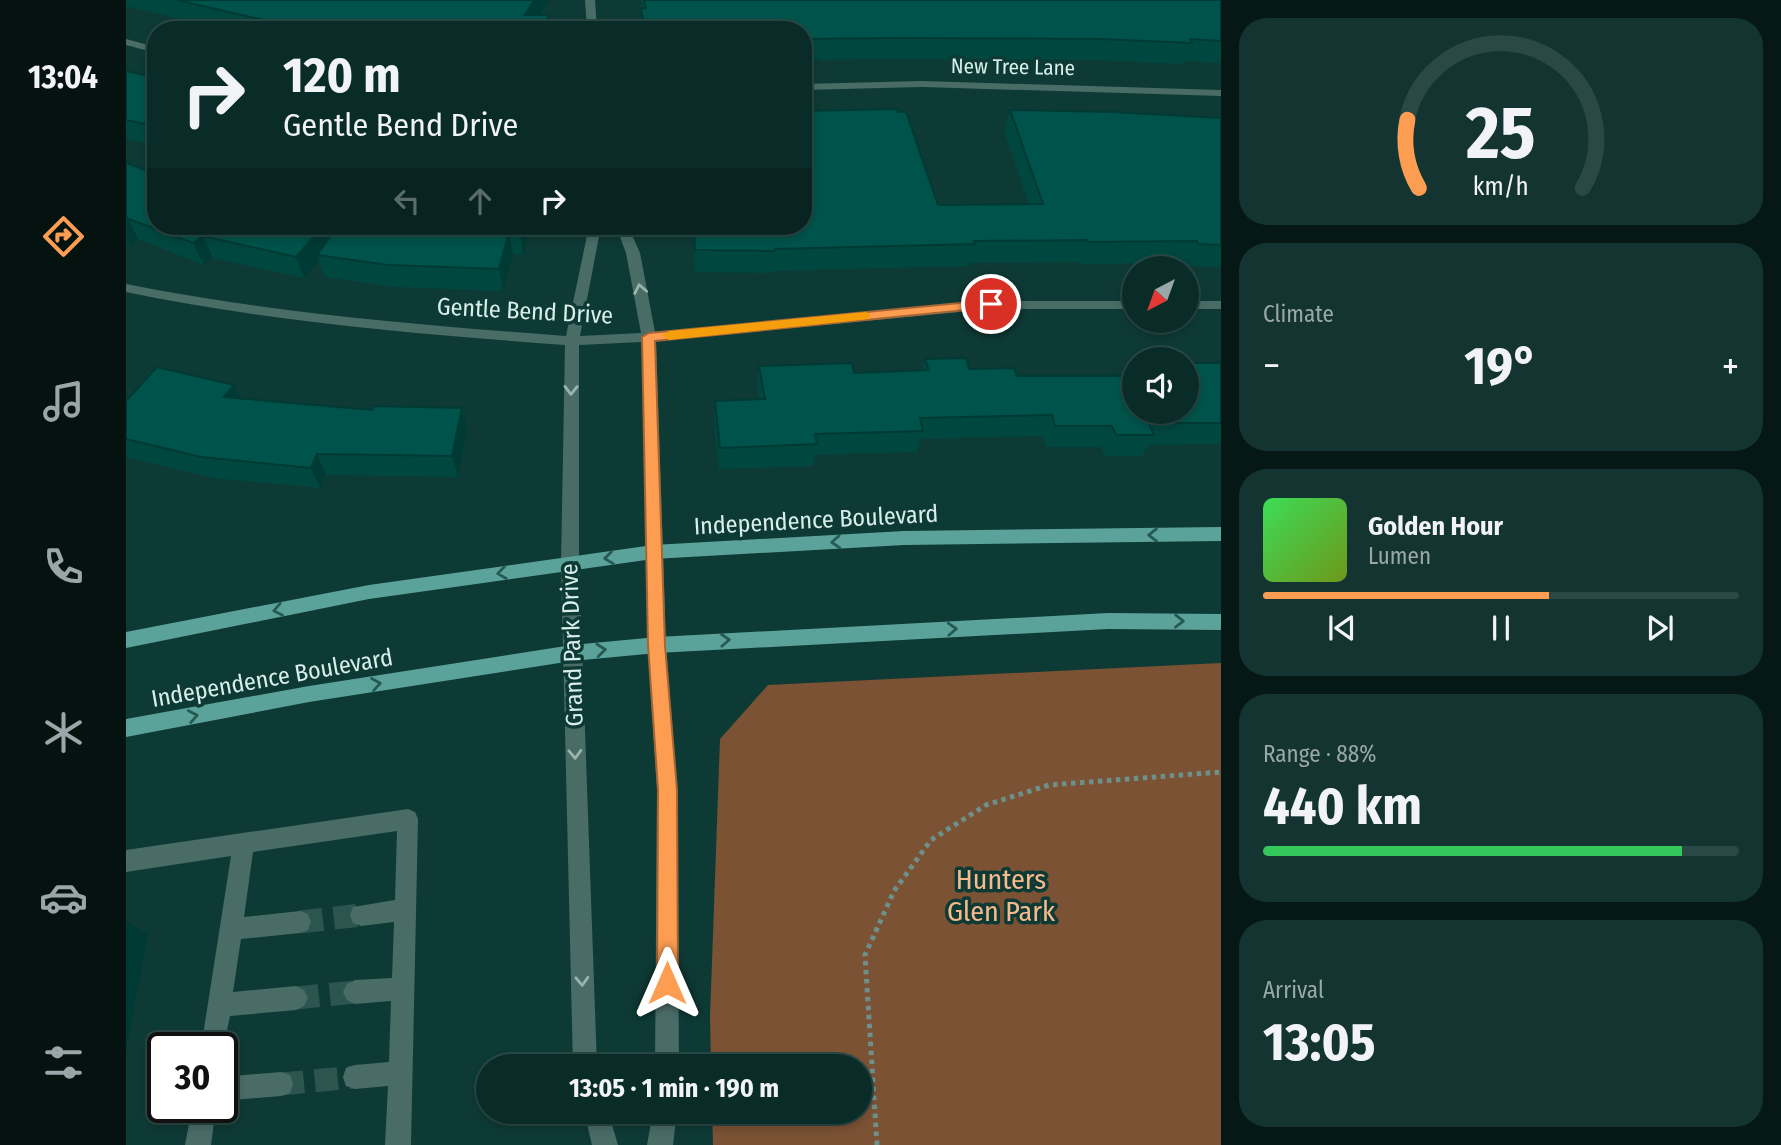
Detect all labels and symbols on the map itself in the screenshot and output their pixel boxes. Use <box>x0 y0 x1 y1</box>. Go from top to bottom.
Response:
street label: New Tree Lane <box>951 53 1075 81</box>
north arrow <box>1122 256 1199 332</box>
pin <box>961 274 1021 334</box>
one-way arrow <box>633 283 648 295</box>
street label: Gentle Bend Drive <box>436 292 614 330</box>
one-way arrow <box>564 384 579 395</box>
street label: Independence Boulevard <box>693 500 939 540</box>
one-way arrow <box>1147 527 1158 543</box>
one-way arrow <box>830 535 841 550</box>
one-way arrow <box>603 551 615 566</box>
street label: Grand Park Drive <box>555 563 589 727</box>
one-way arrow <box>496 565 508 580</box>
one-way arrow <box>272 601 284 616</box>
one-way arrow <box>1174 614 1185 629</box>
one-way arrow <box>947 621 958 636</box>
one-way arrow <box>720 633 731 648</box>
street label: Independence Boulevard <box>149 643 395 713</box>
one-way arrow <box>596 643 607 658</box>
one-way arrow <box>371 677 382 692</box>
one-way arrow <box>187 709 199 724</box>
one-way arrow <box>568 749 583 760</box>
park label: Hunters Glen Park <box>947 863 1056 928</box>
position arrow <box>630 946 704 1020</box>
one-way arrow <box>574 976 590 987</box>
speed limit sign: 30 <box>147 1032 238 1123</box>

